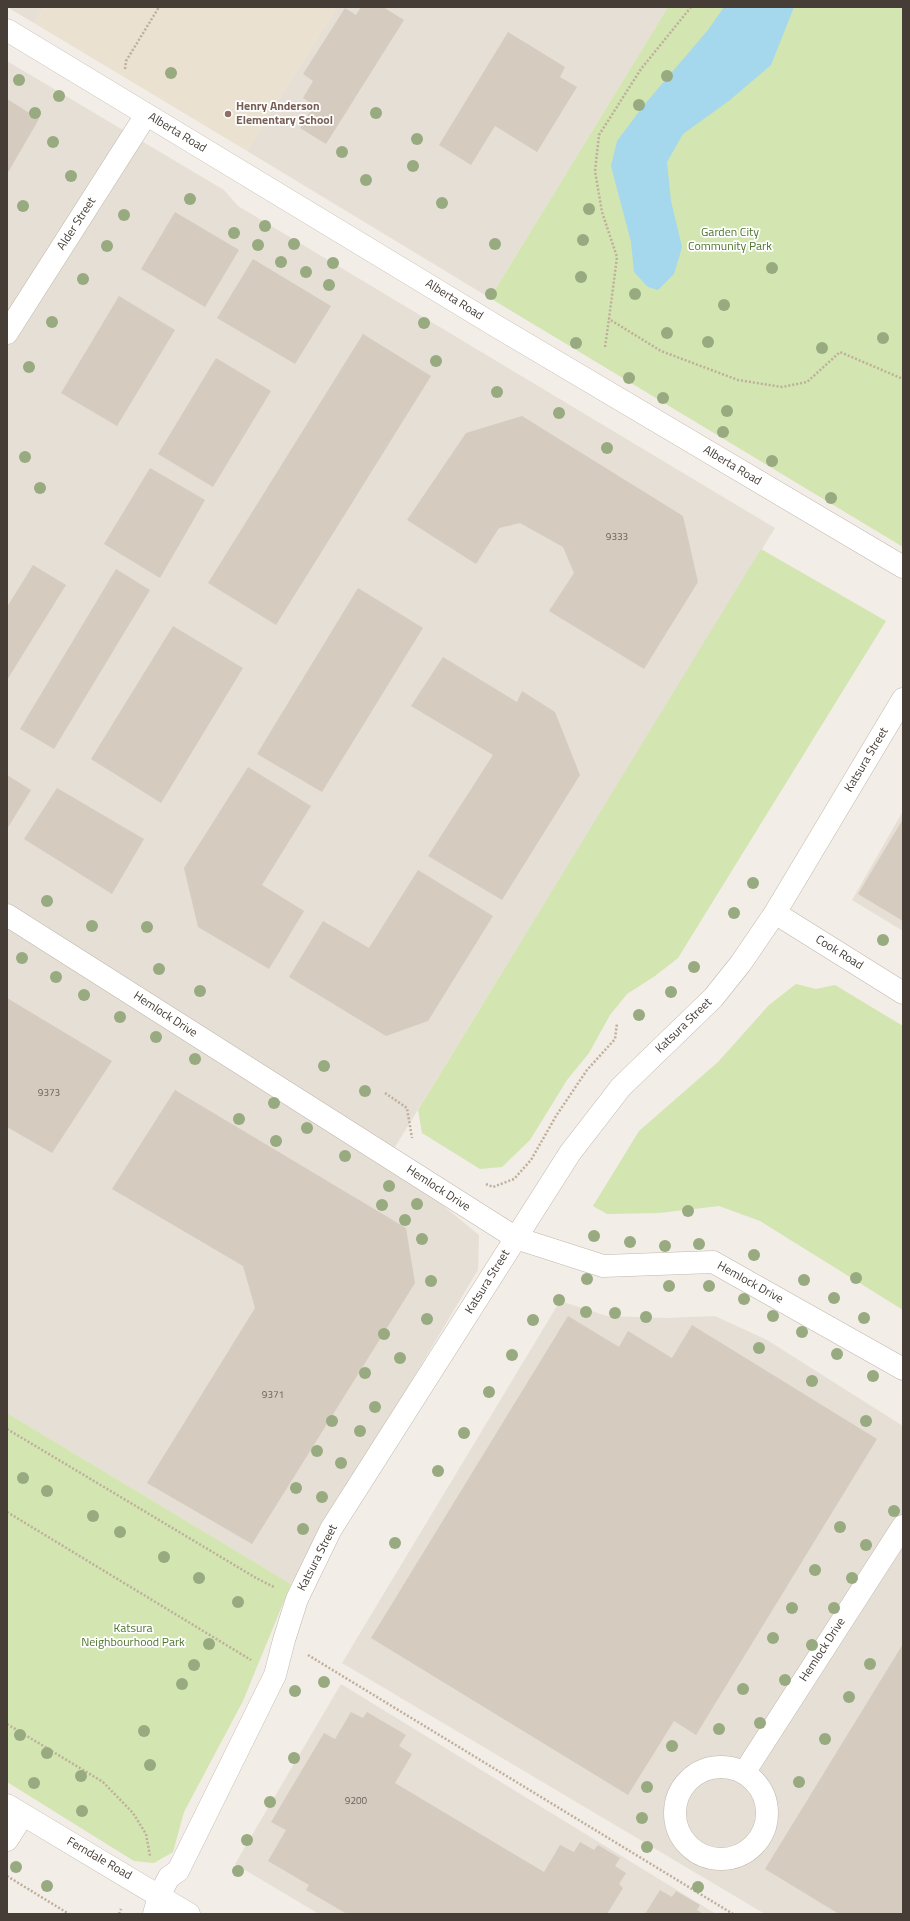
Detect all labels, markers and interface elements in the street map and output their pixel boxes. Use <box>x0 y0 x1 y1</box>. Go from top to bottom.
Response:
place label: Henry Anderson Elementary School <box>236 100 333 128</box>
marker: Henry Anderson Elementary School <box>223 109 233 119</box>
street label: Alberta Road <box>145 110 209 156</box>
street label: Alder Street <box>55 195 99 253</box>
park label: Garden City Community Park <box>688 226 772 254</box>
street label: Alberta Road <box>422 277 486 323</box>
street label: Alberta Road <box>700 443 764 489</box>
house number: 9333 <box>606 532 628 544</box>
street label: Katsura Street <box>842 725 892 795</box>
street label: Cook Road <box>813 933 865 973</box>
street label: Hemlock Drive <box>130 989 200 1041</box>
street label: Katsura Street <box>653 996 715 1056</box>
house number: 9373 <box>38 1088 60 1100</box>
street label: Hemlock Drive <box>403 1163 473 1215</box>
street label: Katsura Street <box>463 1247 513 1317</box>
street label: Hemlock Drive <box>715 1259 785 1307</box>
house number: 9371 <box>262 1390 284 1402</box>
street label: Katsura Street <box>295 1522 341 1594</box>
street label: Hemlock Drive <box>797 1615 849 1685</box>
park label: Katsura Neighbourhood Park <box>81 1622 185 1650</box>
house number: 9200 <box>345 1796 367 1808</box>
street label: Ferndale Road <box>64 1835 134 1883</box>

